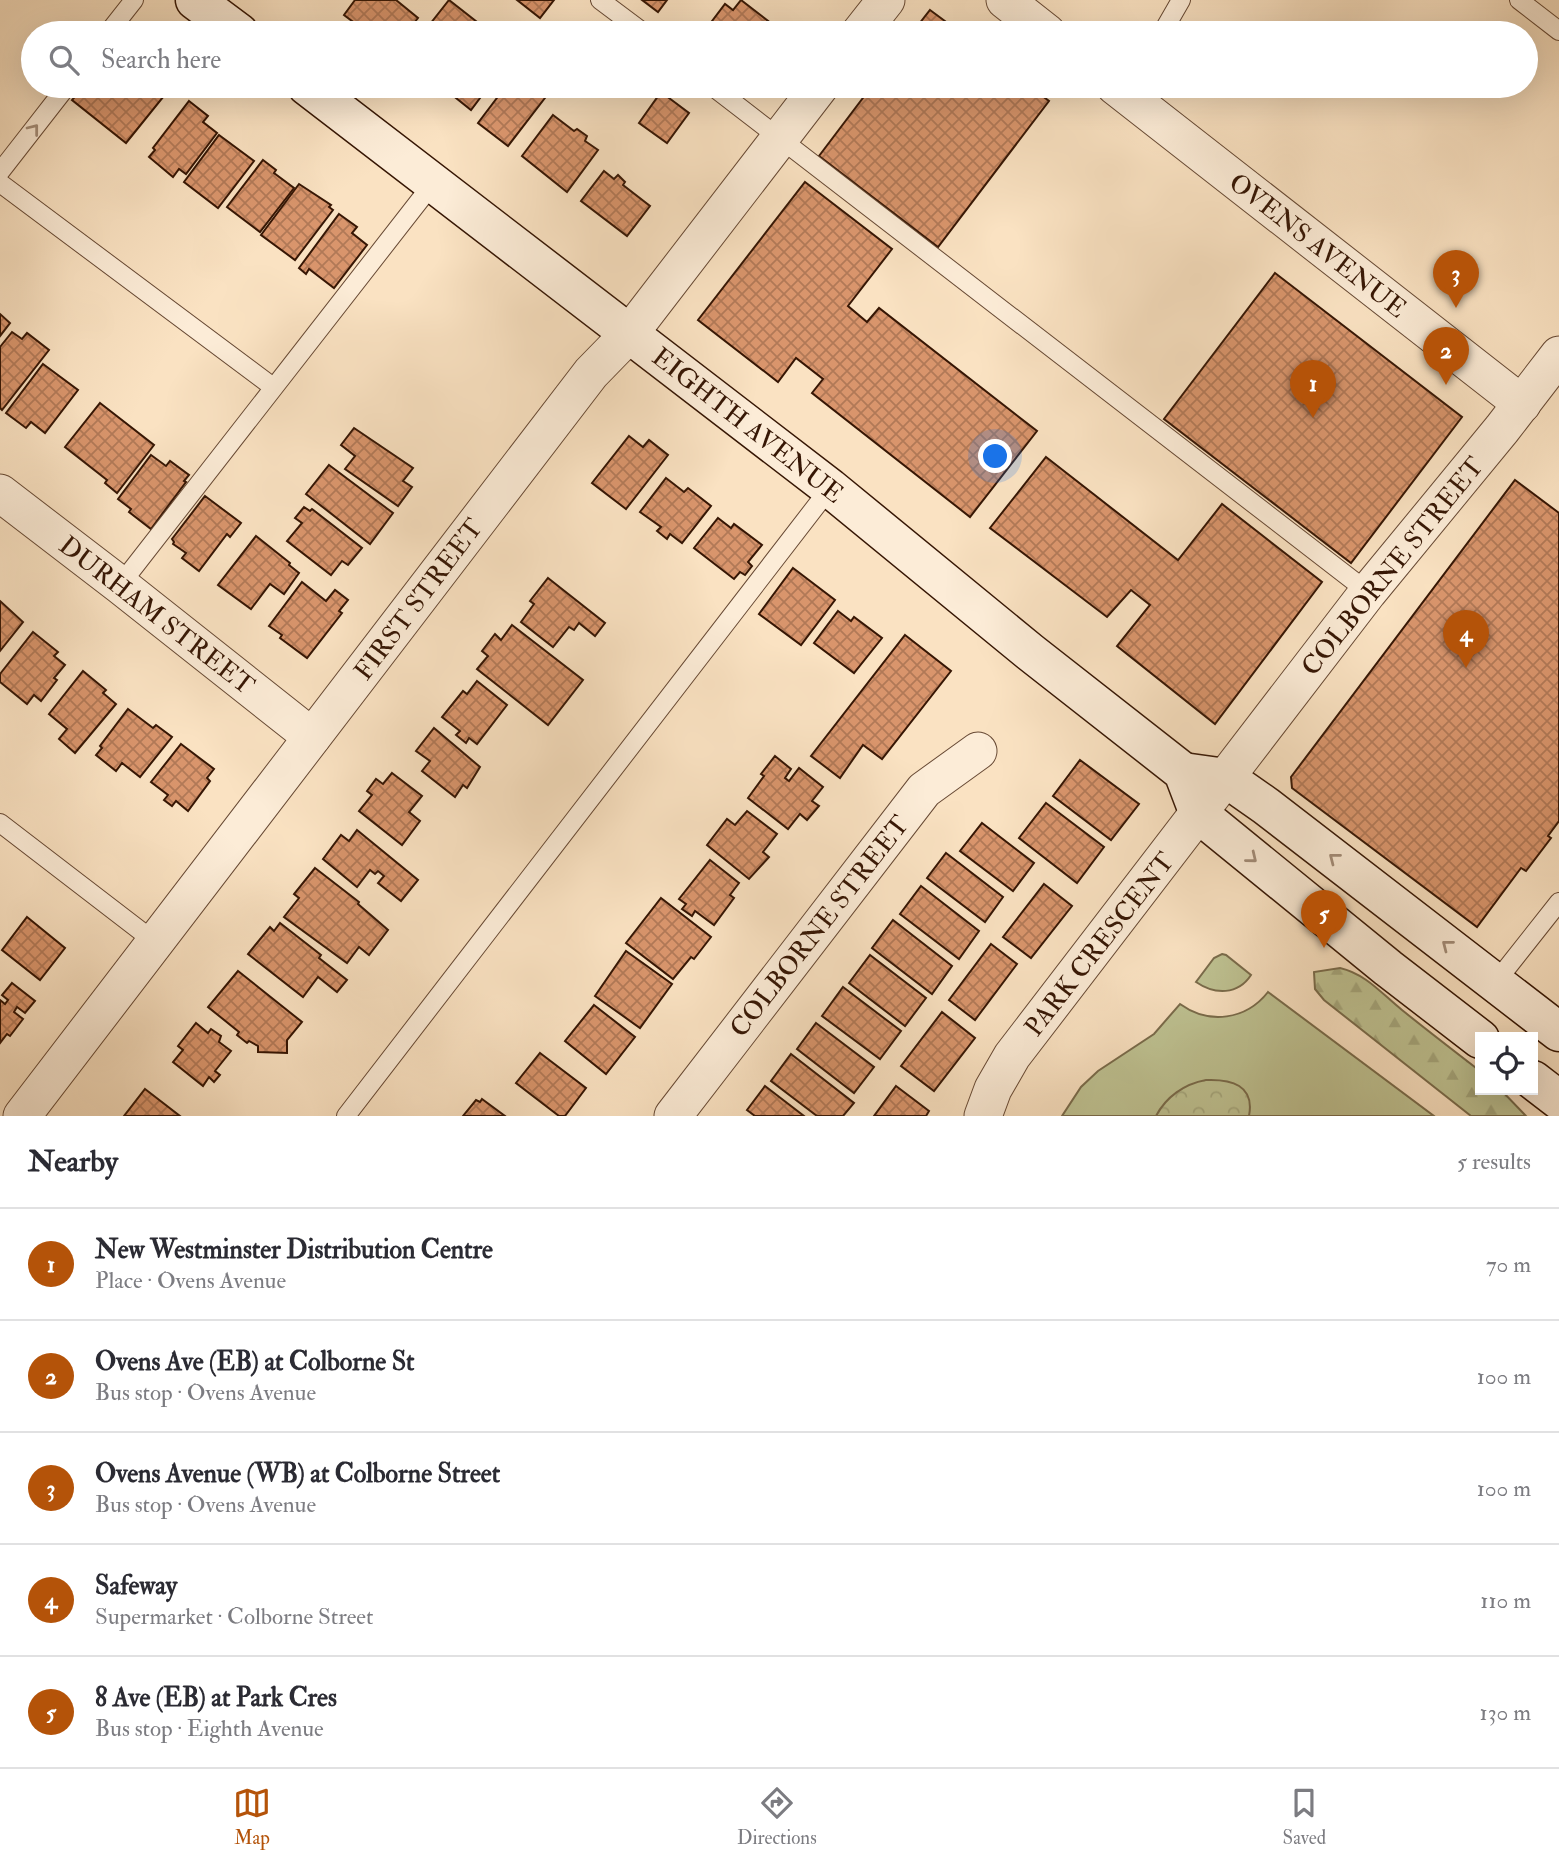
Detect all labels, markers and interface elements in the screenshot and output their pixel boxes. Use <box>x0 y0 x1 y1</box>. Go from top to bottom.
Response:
search box <box>21 21 1538 98</box>
icon: search <box>45 41 83 79</box>
text: Search here <box>101 44 221 76</box>
one-way arrow <box>25 124 38 136</box>
street label: OVENS AVENUE <box>1222 167 1413 325</box>
pin: 3 <box>1433 250 1479 308</box>
pin: 2 <box>1423 327 1469 385</box>
street label: EIGHTH AVENUE <box>645 341 849 510</box>
pin: 1 <box>1290 360 1336 418</box>
your location <box>978 439 1012 473</box>
street label: COLBORNE STREET <box>1295 451 1491 682</box>
street label: FIRST STREET <box>348 513 490 687</box>
street label: DURHAM STREET <box>52 530 260 702</box>
pin: 4 <box>1443 610 1489 668</box>
street label: COLBORNE STREET <box>723 810 916 1044</box>
street label: PARK CRESCENT <box>1018 846 1182 1043</box>
one-way arrow <box>1243 850 1256 862</box>
one-way arrow <box>1329 853 1342 866</box>
pin: 5 <box>1301 890 1347 948</box>
one-way arrow <box>1442 941 1455 954</box>
map controls <box>1475 1032 1538 1095</box>
button: locate <box>1475 1032 1538 1095</box>
text: Nearby <box>28 1143 118 1180</box>
text: 5 results <box>1457 1147 1531 1176</box>
text: New Westminster Distribution Centre <box>95 1234 493 1266</box>
text: 1 <box>47 1250 55 1279</box>
text: 70 m <box>1486 1250 1531 1279</box>
text: Place · Ovens Avenue <box>95 1266 286 1295</box>
text: Ovens Ave (EB) at Colborne St <box>95 1346 415 1378</box>
text: 2 <box>45 1362 57 1391</box>
text: 100 m <box>1477 1362 1531 1391</box>
text: Bus stop · Ovens Avenue <box>95 1378 316 1407</box>
text: Ovens Avenue (WB) at Colborne Street <box>95 1458 500 1490</box>
text: 3 <box>47 1474 55 1503</box>
text: 100 m <box>1477 1474 1531 1503</box>
text: Bus stop · Ovens Avenue <box>95 1490 316 1519</box>
text: Safeway <box>95 1570 177 1602</box>
text: 4 <box>45 1586 57 1615</box>
text: 110 m <box>1480 1586 1531 1615</box>
text: Supermarket · Colborne Street <box>95 1602 373 1631</box>
text: 8 Ave (EB) at Park Cres <box>95 1682 337 1714</box>
text: 5 <box>46 1698 56 1727</box>
text: 130 m <box>1479 1698 1531 1727</box>
text: Bus stop · Eighth Avenue <box>95 1714 324 1743</box>
tab: Map <box>233 1784 271 1850</box>
tab: Directions <box>737 1784 817 1850</box>
tab: Saved <box>1283 1784 1326 1850</box>

